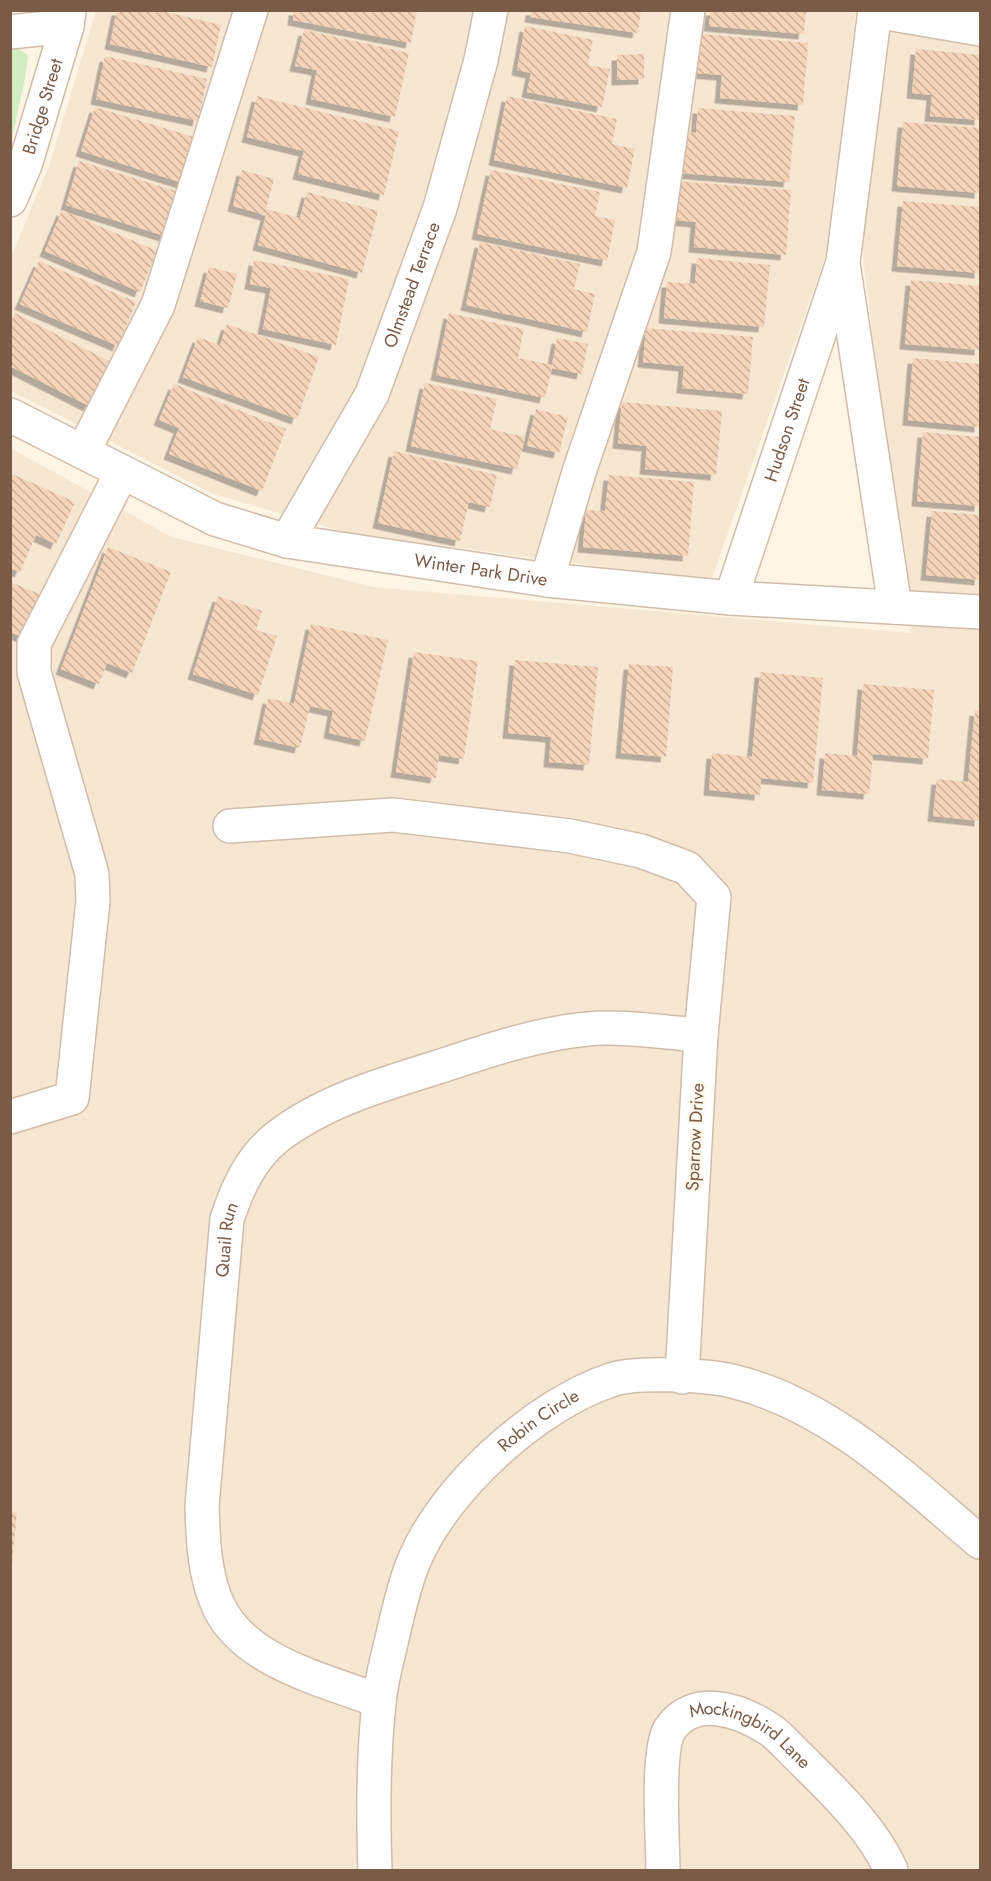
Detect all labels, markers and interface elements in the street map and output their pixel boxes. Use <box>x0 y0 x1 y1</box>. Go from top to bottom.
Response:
street label: Bridge Street <box>16 55 70 158</box>
street label: Olmstead Terrace <box>377 218 447 352</box>
street label: Hudson Street <box>758 374 817 485</box>
street label: Winter Park Drive <box>412 547 549 593</box>
street label: Sparrow Drive <box>679 1082 711 1192</box>
street label: Quail Run <box>209 1198 245 1278</box>
street label: Robin Circle <box>492 1383 584 1458</box>
street label: Mockingbird Lane <box>686 1695 817 1775</box>

